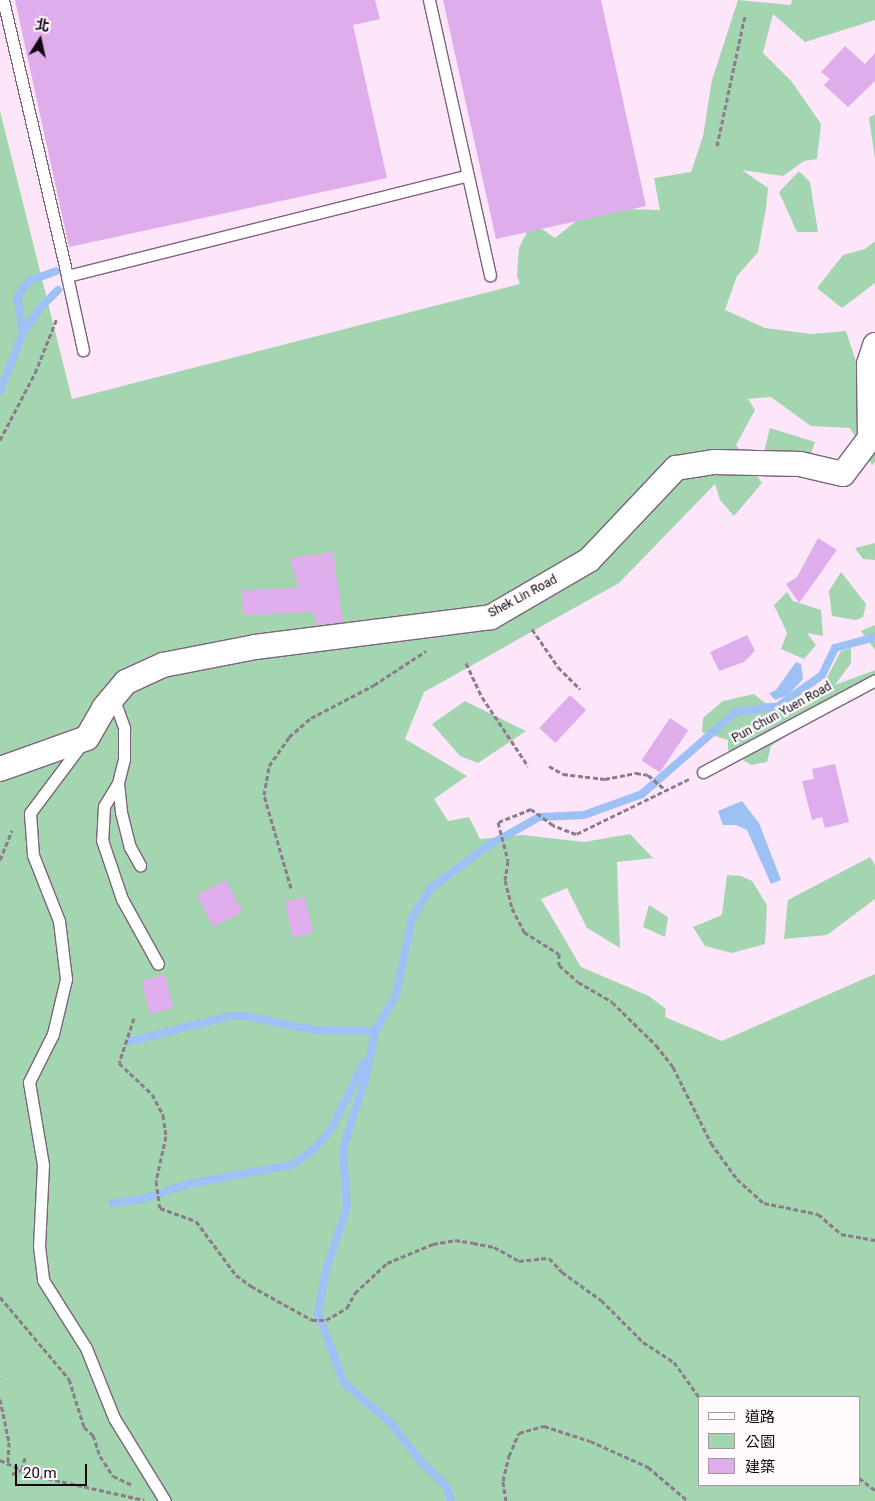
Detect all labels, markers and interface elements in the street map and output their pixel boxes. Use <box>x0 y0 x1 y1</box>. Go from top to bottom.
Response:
north arrow <box>15 15 65 65</box>
text: 北 <box>34 16 51 34</box>
street label: Shek Lin Road <box>486 573 560 621</box>
street label: Pun Chun Yuen Road <box>730 680 834 746</box>
legend <box>698 1396 860 1486</box>
text: 道路 <box>745 1408 775 1426</box>
text: 公園 <box>745 1433 775 1451</box>
scale bar <box>18 1454 90 1486</box>
text: 建築 <box>745 1458 775 1476</box>
text: 20 m <box>23 1464 57 1482</box>

